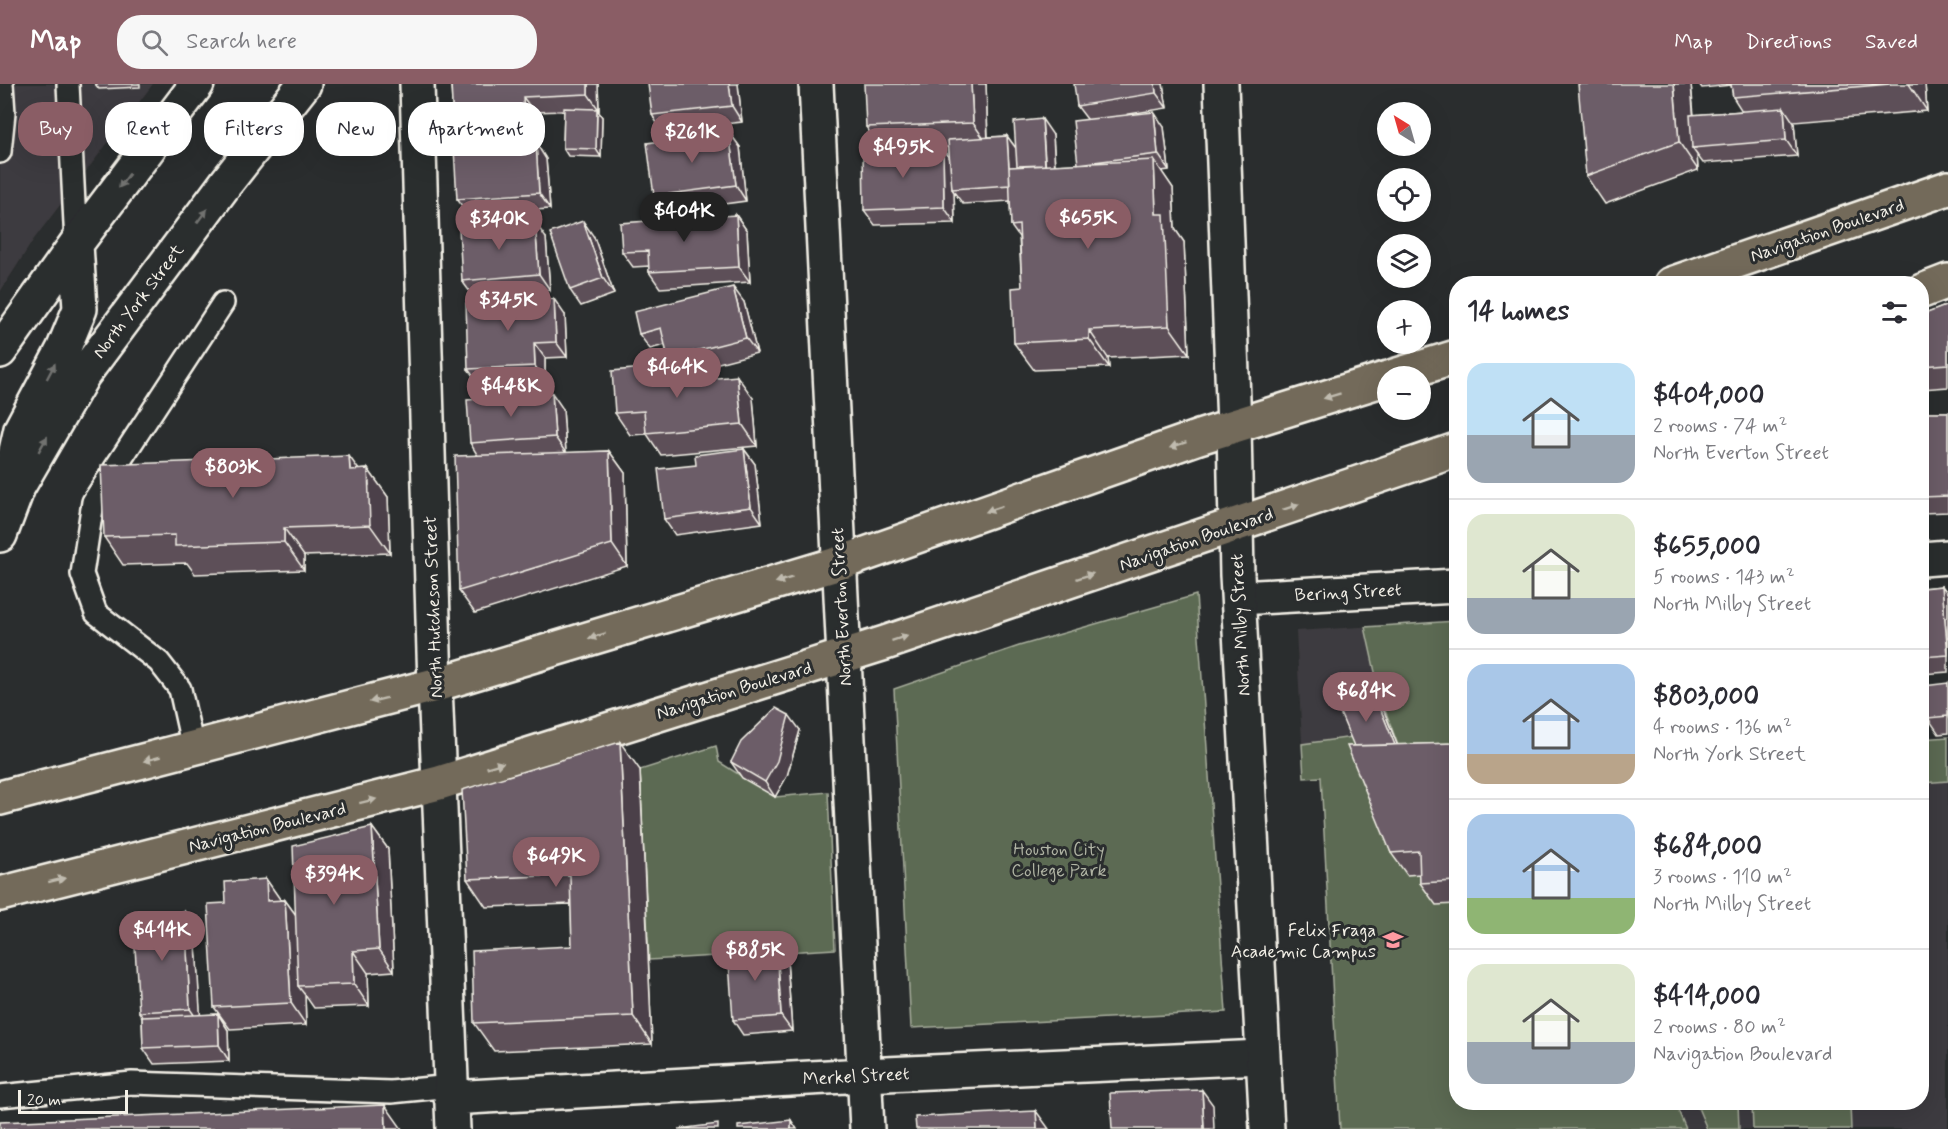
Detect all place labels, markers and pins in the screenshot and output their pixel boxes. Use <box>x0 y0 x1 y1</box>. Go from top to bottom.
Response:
pin: $261K <box>650 113 734 164</box>
pin: $495K <box>861 128 945 179</box>
pin: $404K <box>642 192 726 243</box>
pin: $655K <box>1046 199 1130 250</box>
pin: $340K <box>457 200 541 251</box>
pin: $345K <box>466 281 550 332</box>
pin: $464K <box>635 348 719 399</box>
pin: $448K <box>469 367 553 418</box>
pin: $803K <box>191 448 275 499</box>
pin: $684K <box>1324 672 1408 723</box>
pin: $649K <box>514 837 598 888</box>
pin: $394K <box>292 855 376 906</box>
pin: $414K <box>120 911 204 962</box>
place label: Felix Fraga Academic Campus <box>1231 919 1376 964</box>
school or university icon: Felix Fraga Academic Campus <box>1381 928 1405 952</box>
pin: $885K <box>713 931 797 982</box>

